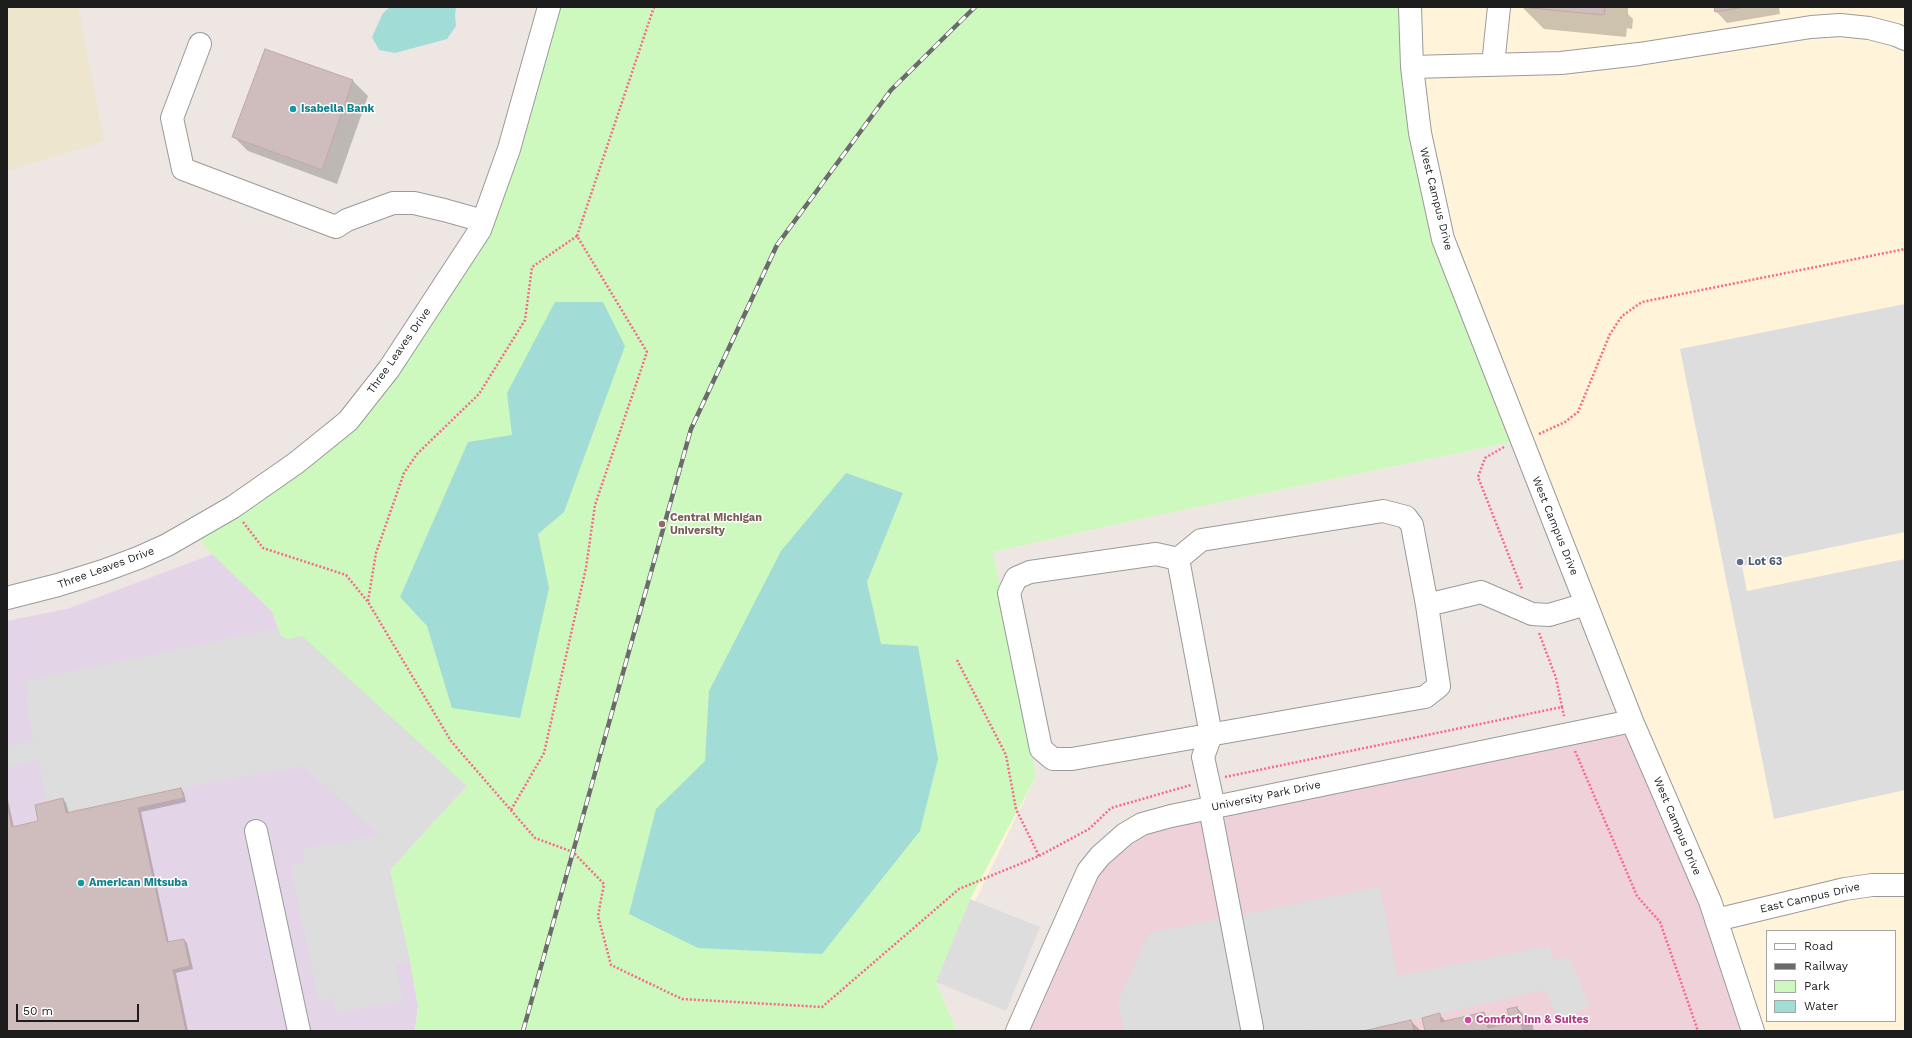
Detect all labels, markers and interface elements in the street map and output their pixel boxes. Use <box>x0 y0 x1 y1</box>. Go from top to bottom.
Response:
place label: Isabella Bank <box>301 102 374 116</box>
marker: Isabella Bank <box>288 104 298 114</box>
street label: West Campus Drive <box>1417 146 1455 252</box>
street label: Three Leaves Drive <box>364 306 434 396</box>
street label: West Campus Drive <box>1529 475 1581 577</box>
place label: Central Michigan University <box>670 511 762 537</box>
marker: Central Michigan University <box>657 519 667 529</box>
street label: Three Leaves Drive <box>56 544 156 592</box>
place label: Lot 63 <box>1748 555 1782 569</box>
marker: Lot 63 <box>1735 557 1745 567</box>
street label: West Campus Drive <box>1650 775 1704 877</box>
street label: University Park Drive <box>1210 778 1322 814</box>
place label: American Mitsuba <box>89 876 188 890</box>
marker: American Mitsuba <box>76 878 86 888</box>
street label: East Campus Drive <box>1759 880 1861 916</box>
legend <box>1766 930 1896 1022</box>
text: Road <box>1804 939 1833 953</box>
text: Railway <box>1804 959 1848 973</box>
text: Park <box>1804 979 1830 993</box>
scale bar <box>18 996 141 1022</box>
text: Water <box>1804 999 1838 1013</box>
text: 50 m <box>23 1004 53 1018</box>
place label: Comfort Inn & Suites <box>1476 1013 1589 1027</box>
marker: Comfort Inn & Suites <box>1463 1015 1473 1025</box>

